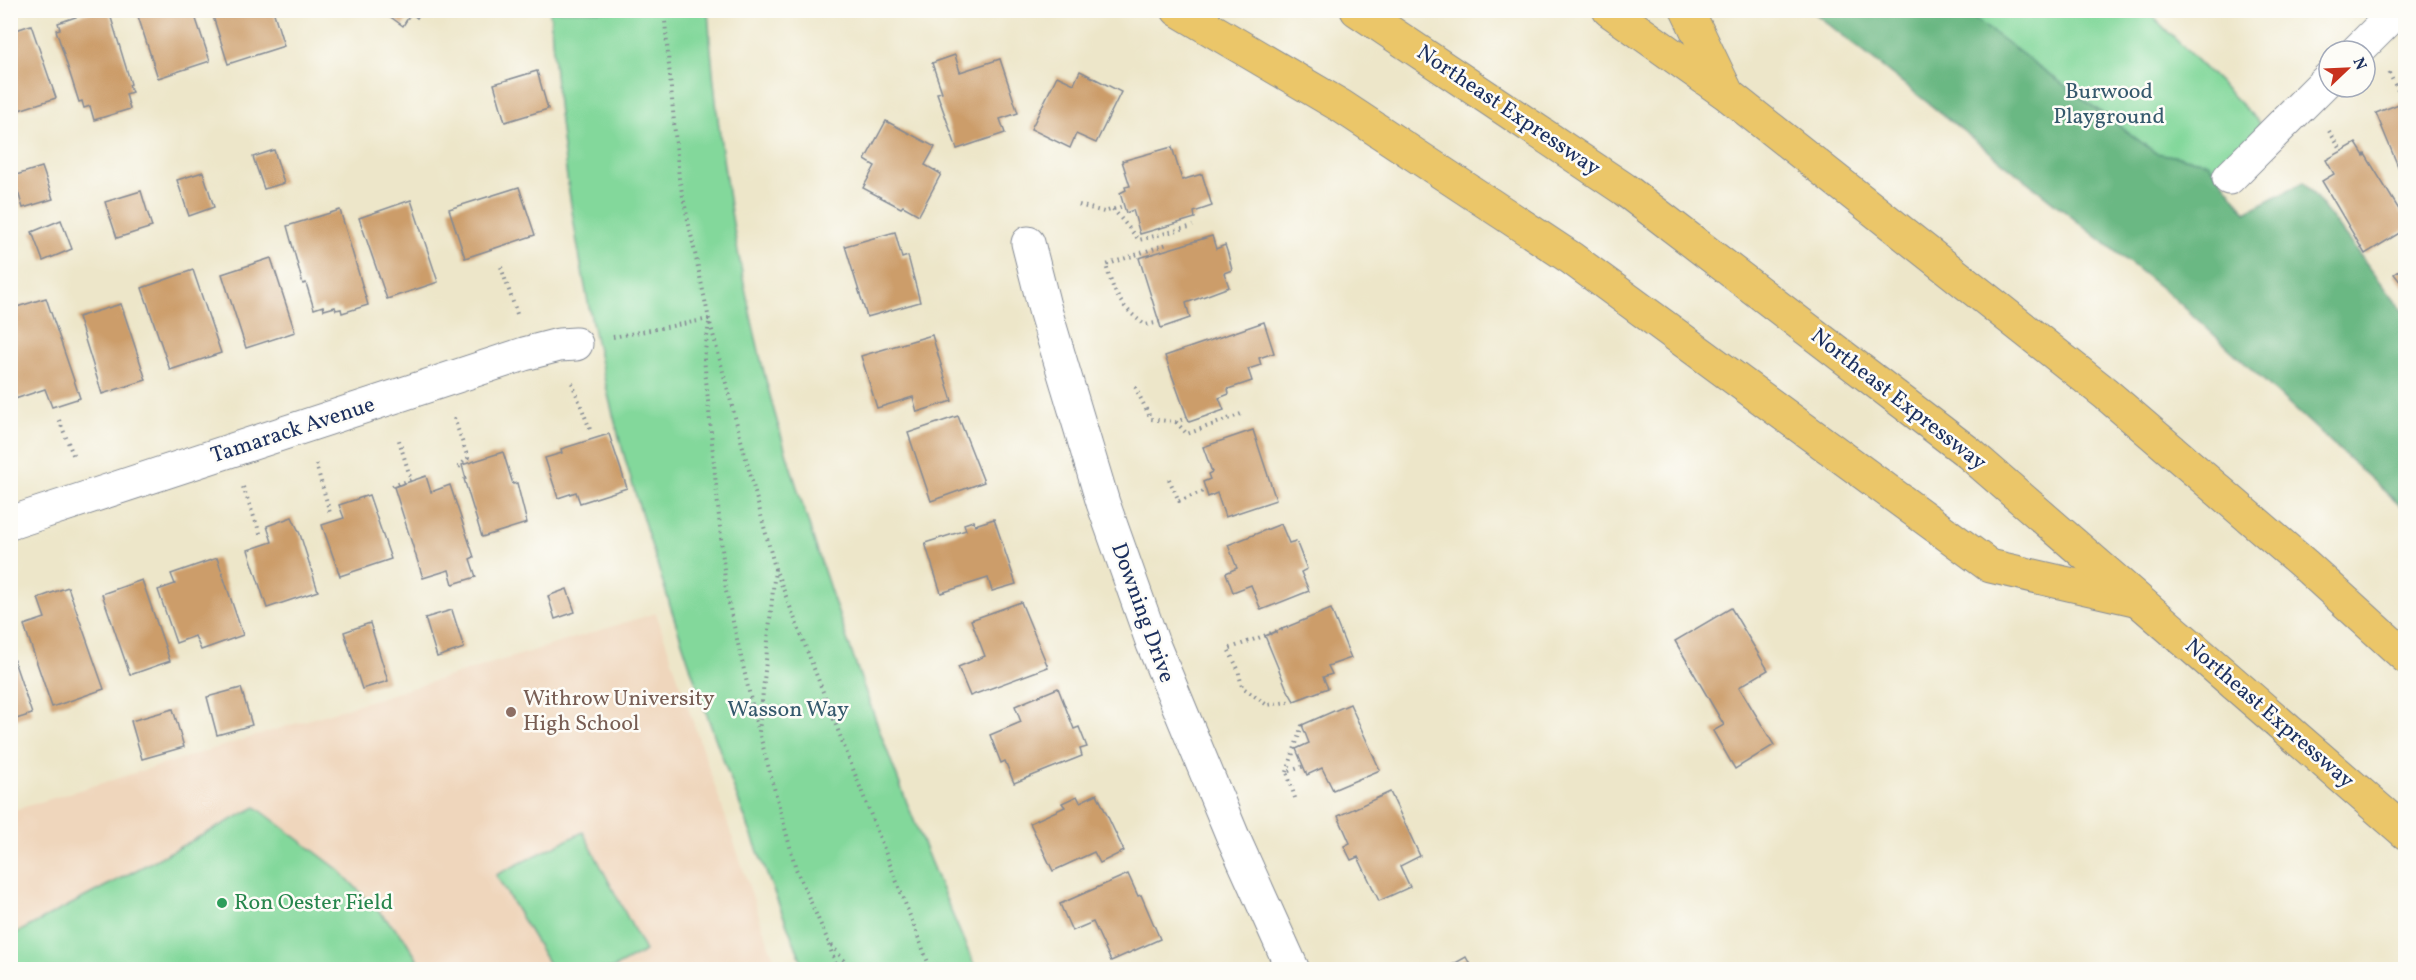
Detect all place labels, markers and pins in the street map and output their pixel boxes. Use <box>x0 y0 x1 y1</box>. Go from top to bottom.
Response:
place label: Withrow University High School <box>523 684 715 740</box>
marker: Withrow University High School <box>504 705 518 719</box>
place label: Ron Oester Field <box>234 888 393 919</box>
marker: Ron Oester Field <box>215 896 229 910</box>

